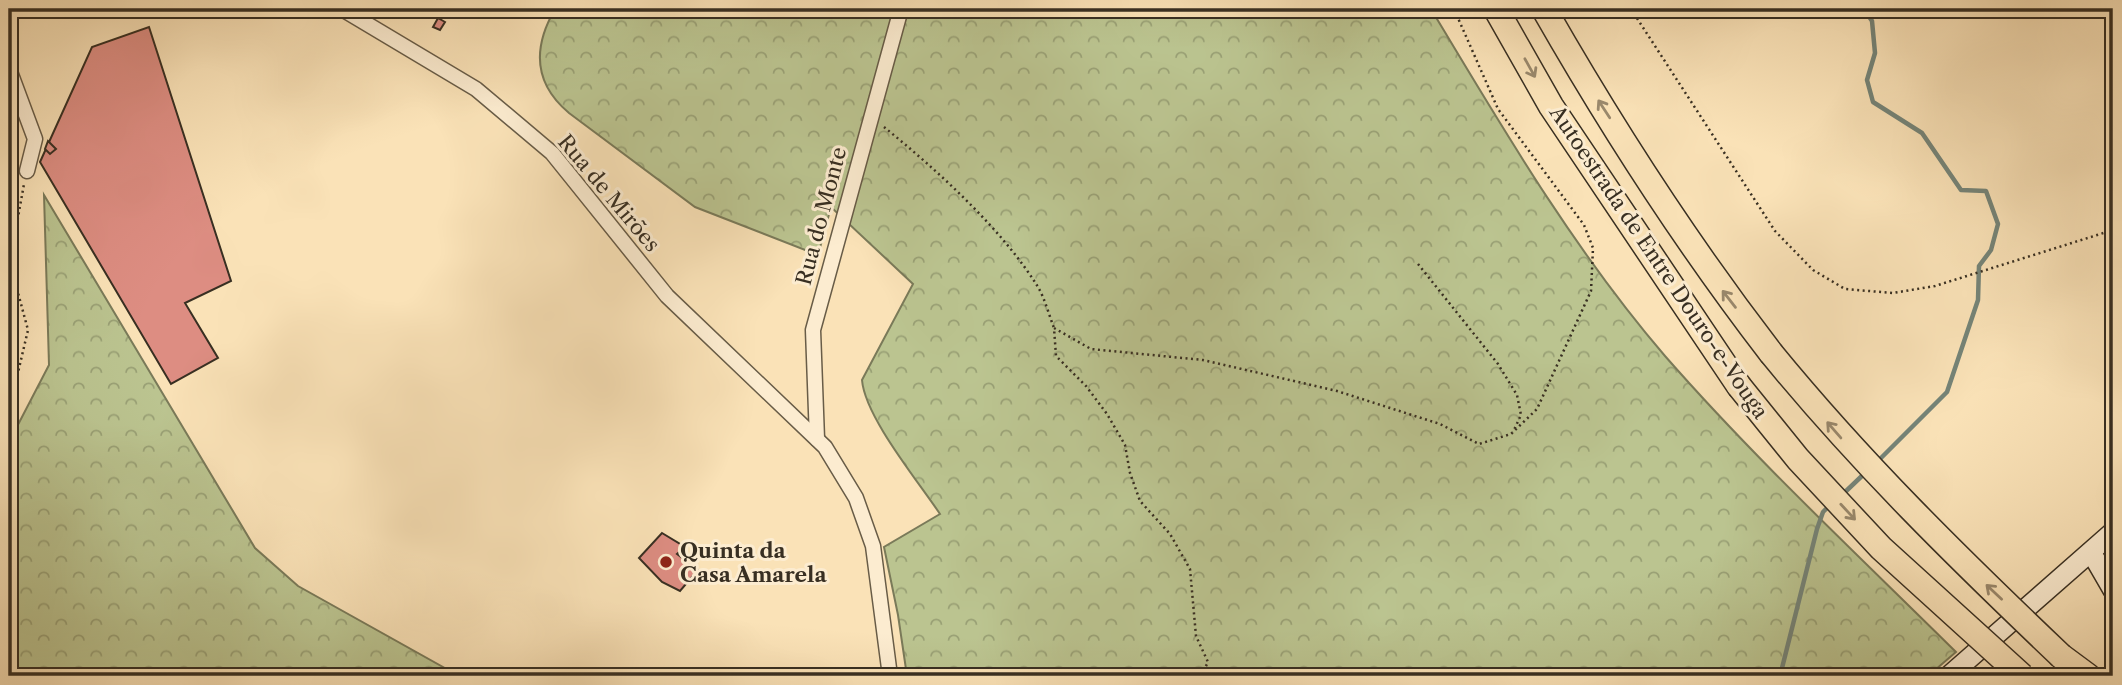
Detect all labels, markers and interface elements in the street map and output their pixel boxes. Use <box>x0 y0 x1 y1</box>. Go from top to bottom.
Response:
one-way arrow <box>1523 58 1537 78</box>
street label: Autoestrada de Entre Douro-e-Vouga <box>1544 100 1774 424</box>
one-way arrow <box>1597 100 1611 120</box>
street label: Rua de Mirões <box>553 129 665 257</box>
street label: Rua do Monte <box>791 144 851 288</box>
one-way arrow <box>1722 290 1737 309</box>
one-way arrow <box>1826 421 1842 439</box>
one-way arrow <box>1839 503 1856 520</box>
place label: Quinta da Casa Amarela <box>680 538 827 587</box>
marker: Quinta da Casa Amarela <box>658 554 674 570</box>
one-way arrow <box>1985 584 2003 601</box>

